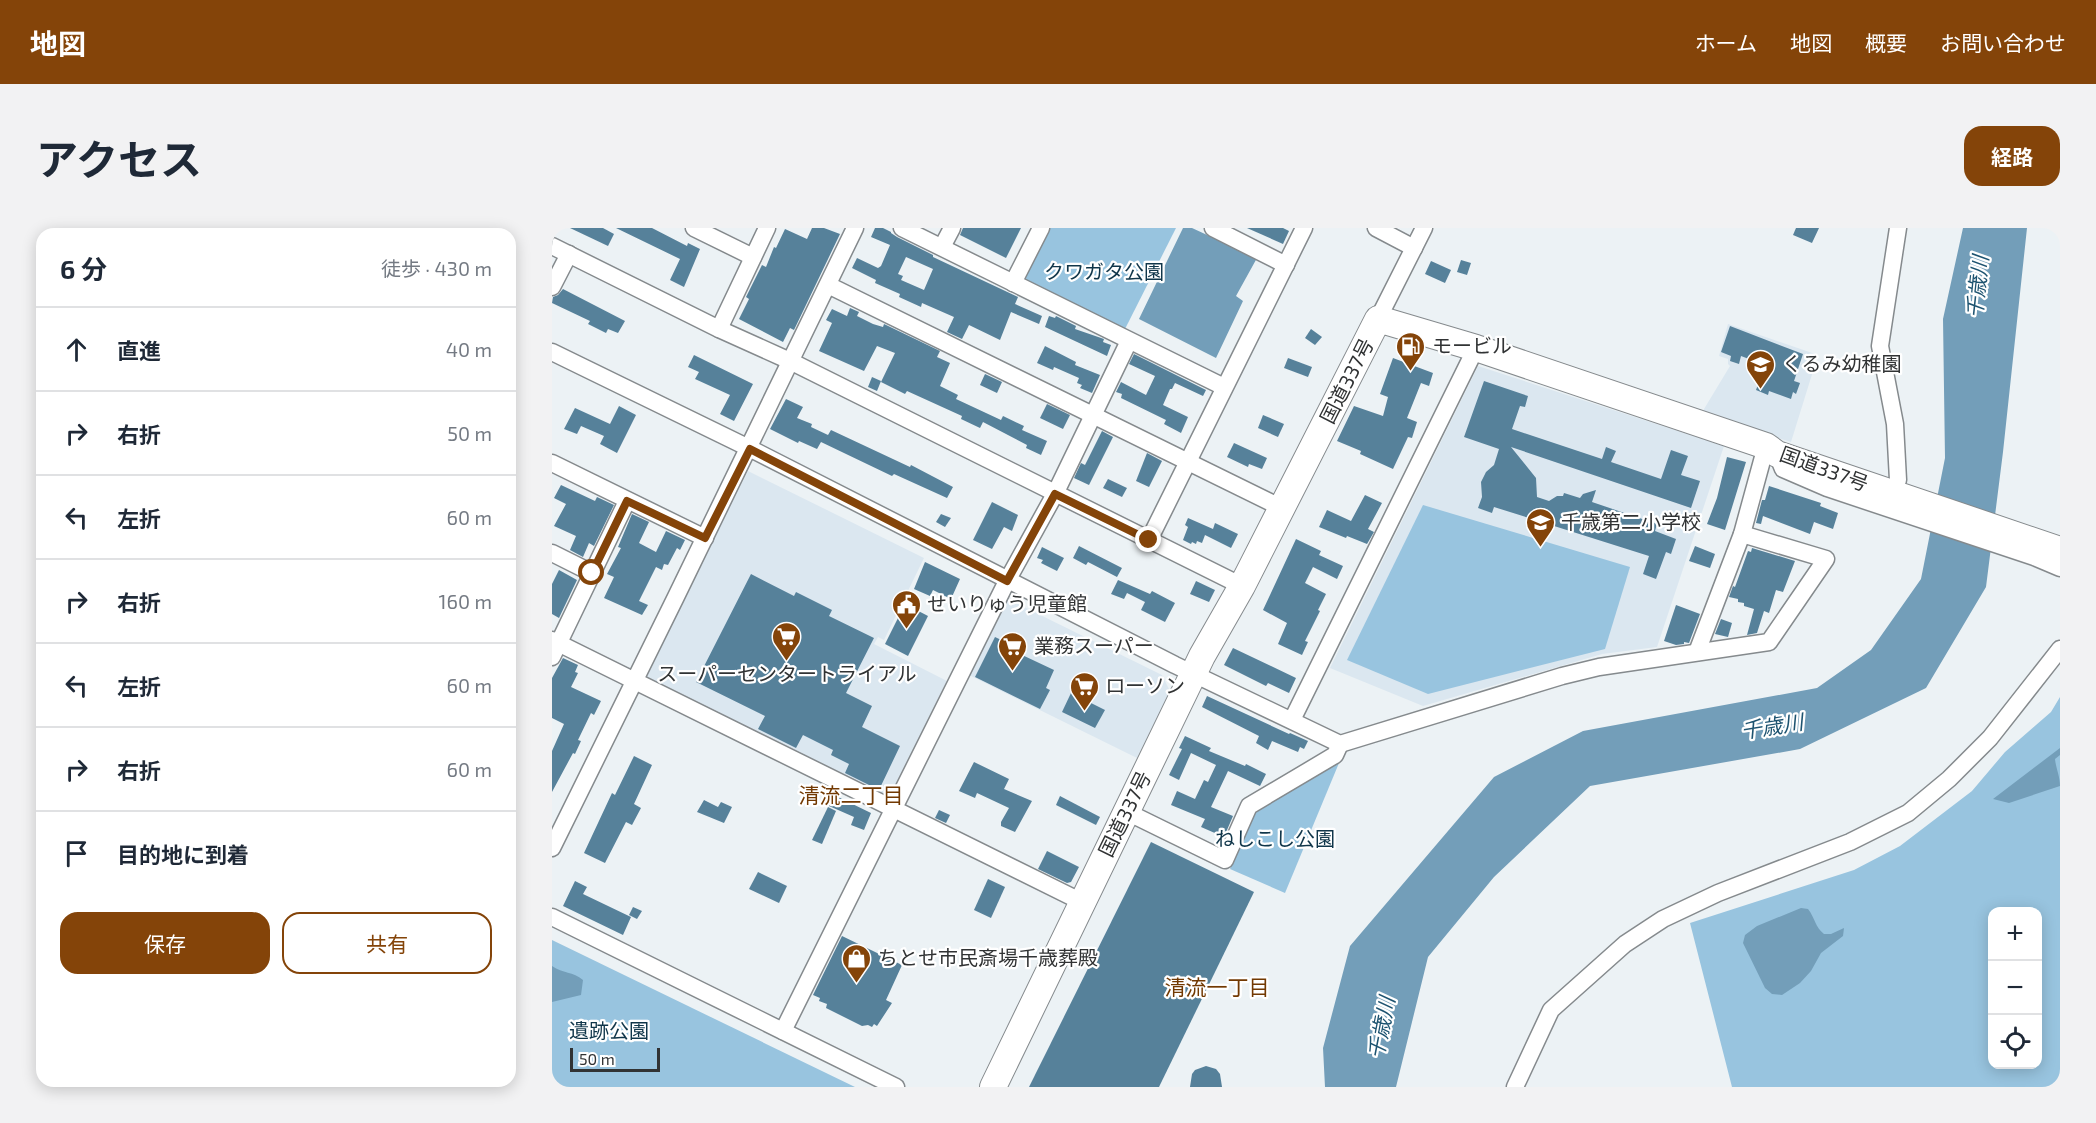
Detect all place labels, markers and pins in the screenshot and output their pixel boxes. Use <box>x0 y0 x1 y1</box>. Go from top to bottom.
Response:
fuel station icon: モービル <box>1395 330 1427 372</box>
place label: モービル <box>1432 333 1512 357</box>
school or university icon: くるみ幼稚園 <box>1745 348 1777 390</box>
place label: くるみ幼稚園 <box>1782 351 1902 375</box>
school or university icon: 千歳第二小学校 <box>1524 506 1556 548</box>
place label: 千歳第二小学校 <box>1561 509 1701 533</box>
public building icon: せいりゅう児童館 <box>890 588 922 630</box>
place label: せいりゅう児童館 <box>927 591 1087 615</box>
supermarket icon: スーパーセンタートライアル <box>771 620 803 662</box>
supermarket icon: 業務スーパー <box>997 630 1029 672</box>
place label: 業務スーパー <box>1034 633 1154 657</box>
place label: スーパーセンタートライアル <box>657 661 917 685</box>
supermarket icon: ローソン <box>1068 670 1100 712</box>
place label: ローソン <box>1105 673 1185 697</box>
shop icon: ちとせ市民斎場千歳葬殿 <box>841 942 873 984</box>
place label: ちとせ市民斎場千歳葬殿 <box>878 945 1098 969</box>

